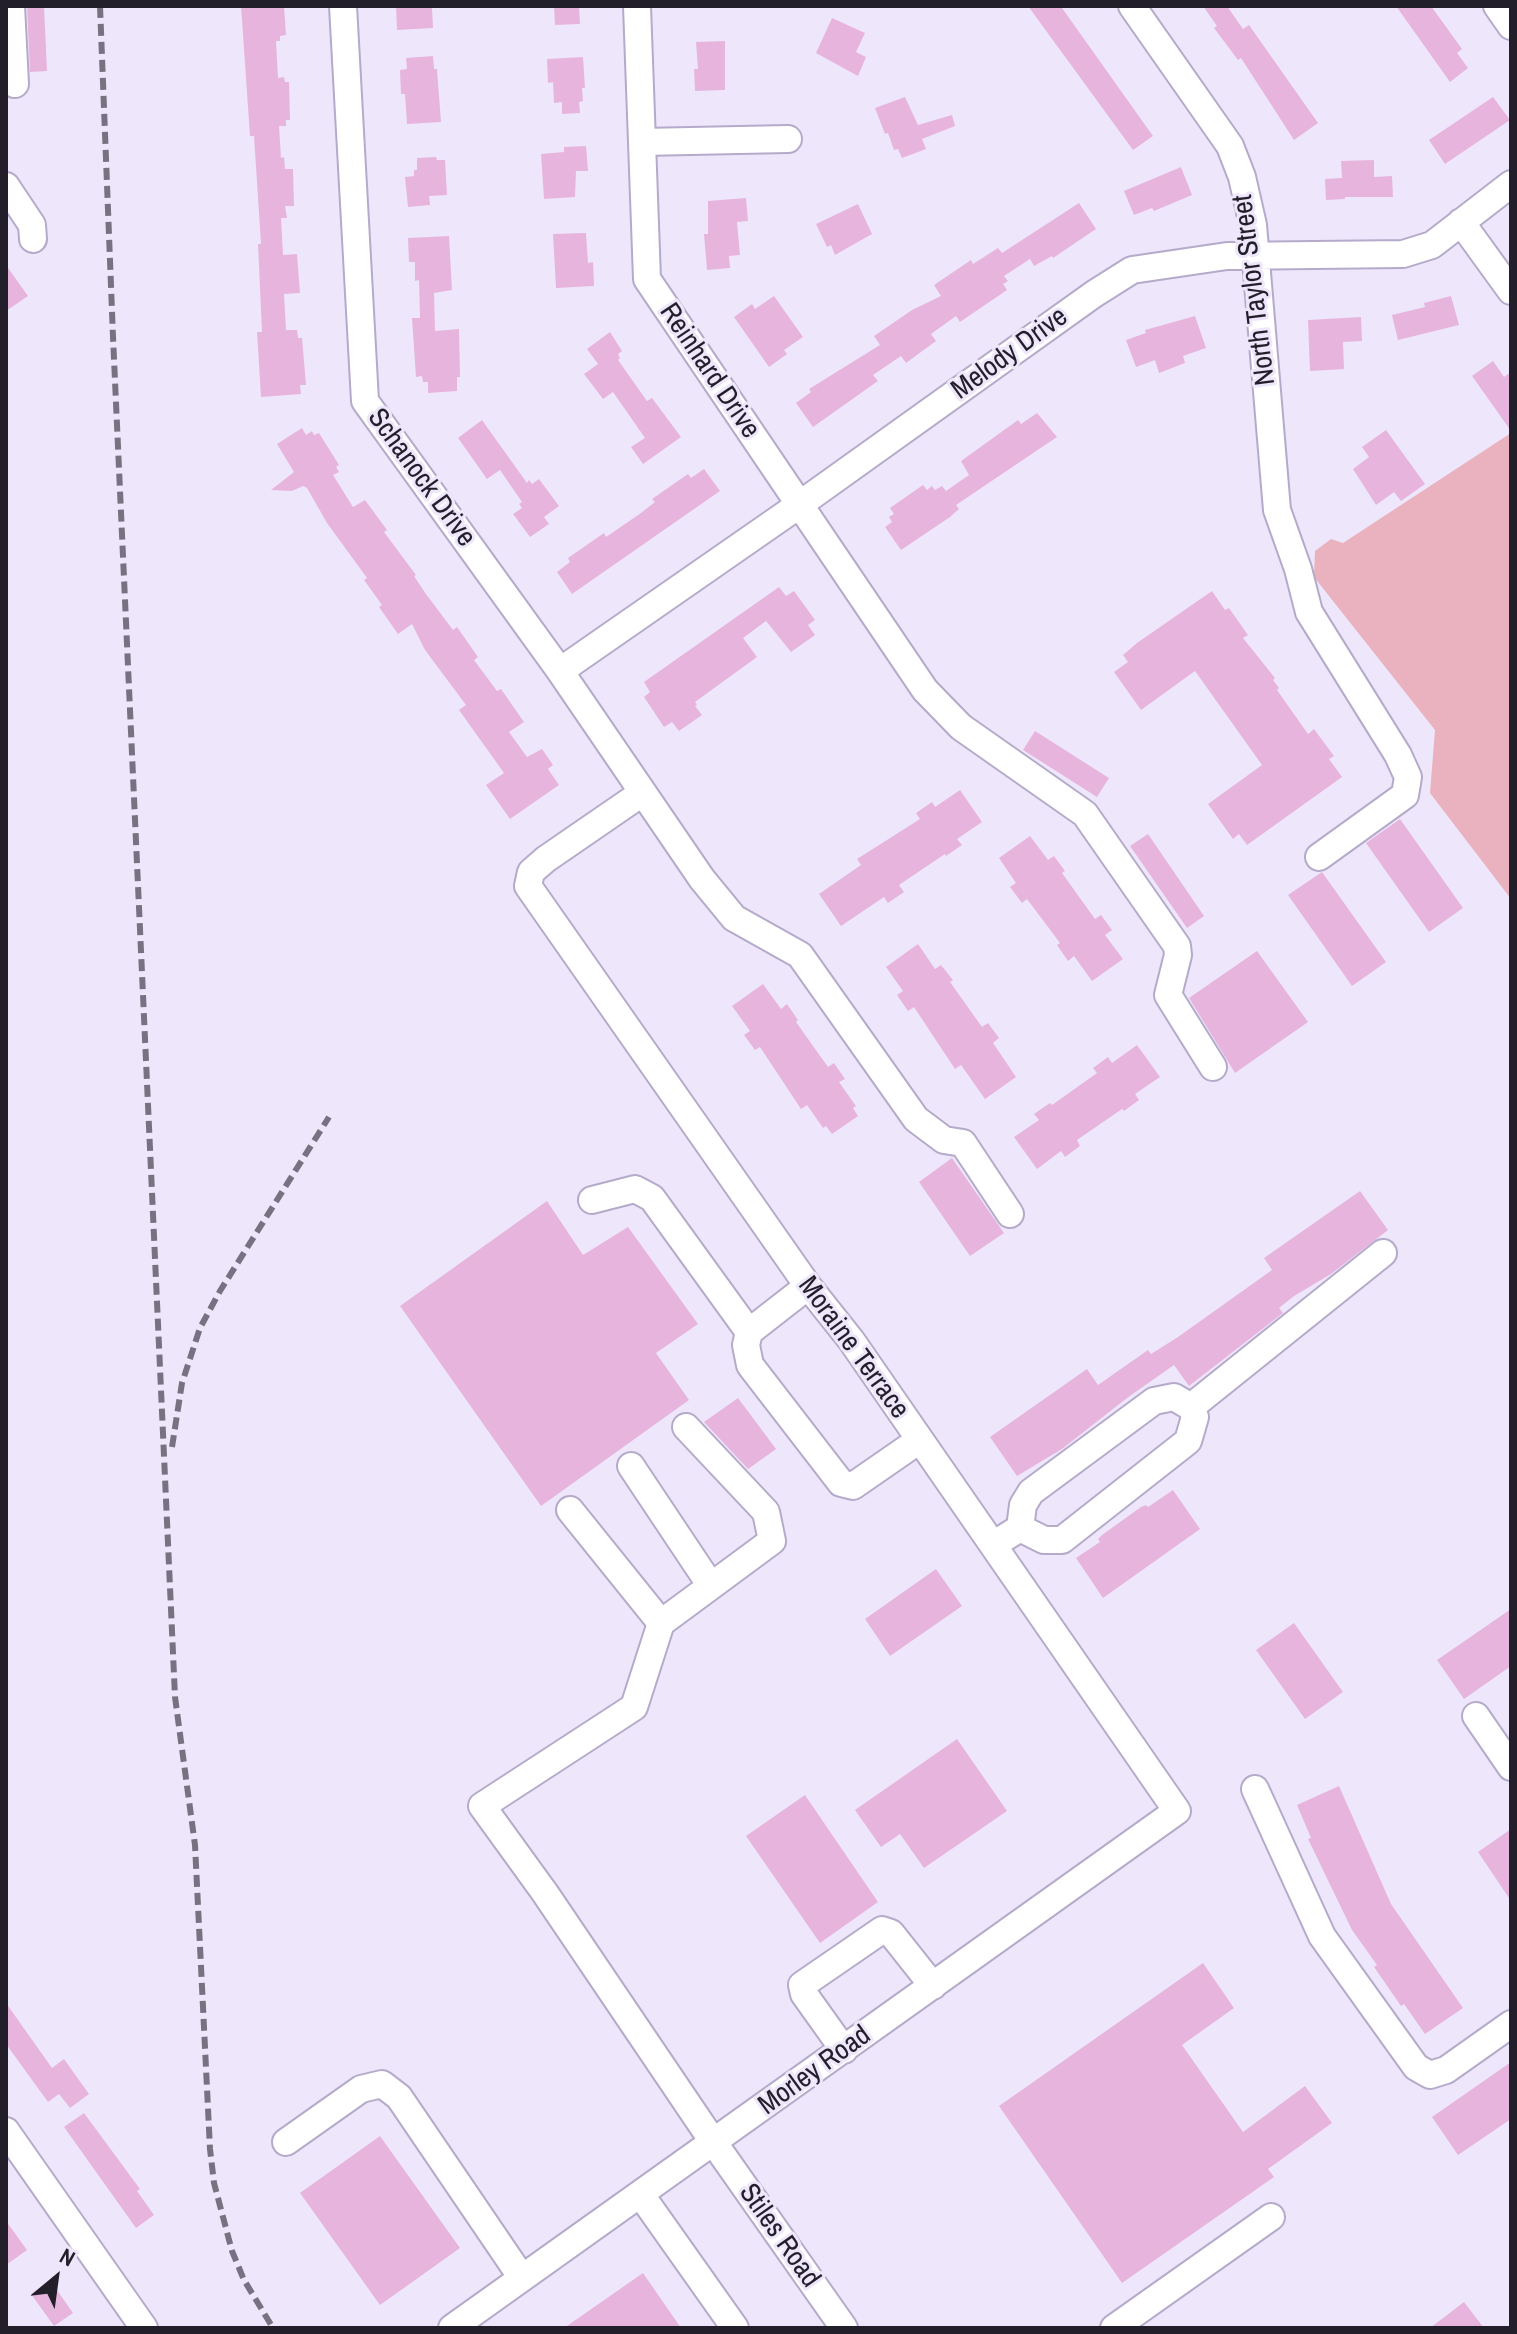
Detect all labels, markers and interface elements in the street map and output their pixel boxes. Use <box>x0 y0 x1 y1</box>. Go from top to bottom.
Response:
street label: North Taylor Street <box>1227 193 1283 387</box>
street label: Reinhard Drive <box>652 297 766 445</box>
street label: Melody Drive <box>945 301 1075 407</box>
street label: Schanock Drive <box>360 403 482 553</box>
street label: Moraine Terrace <box>790 1271 916 1425</box>
street label: Morley Road <box>752 2019 878 2123</box>
street label: Stiles Road <box>731 2178 827 2294</box>
north arrow <box>16 2238 96 2318</box>
text: N <box>55 2241 81 2273</box>

